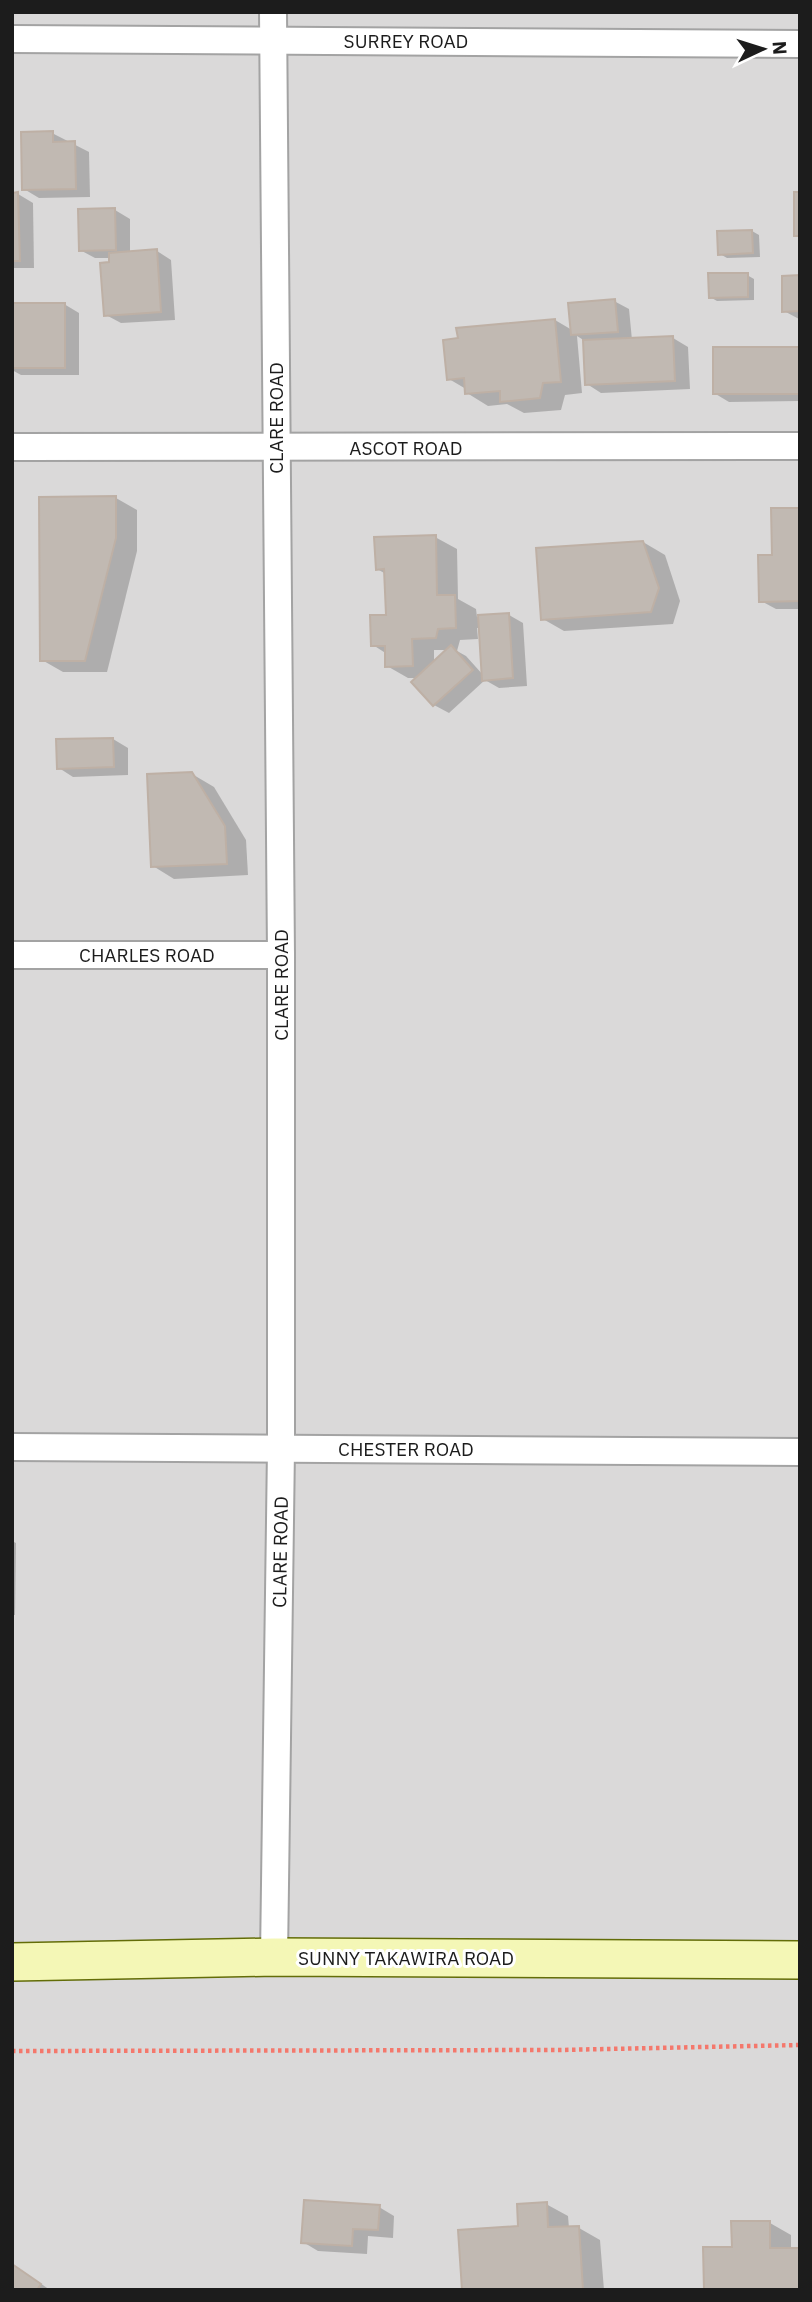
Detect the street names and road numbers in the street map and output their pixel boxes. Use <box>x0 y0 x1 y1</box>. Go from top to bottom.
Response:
street label: SURREY ROAD <box>344 29 468 53</box>
street label: CLARE ROAD <box>264 362 288 474</box>
street label: ASCOT ROAD <box>349 436 463 460</box>
street label: CLARE ROAD <box>269 929 293 1041</box>
street label: CHARLES ROAD <box>79 943 215 967</box>
street label: CHESTER ROAD <box>338 1437 474 1461</box>
street label: CLARE ROAD <box>267 1496 293 1608</box>
street label: SUNNY TAKAWIRA ROAD <box>298 1946 514 1970</box>

